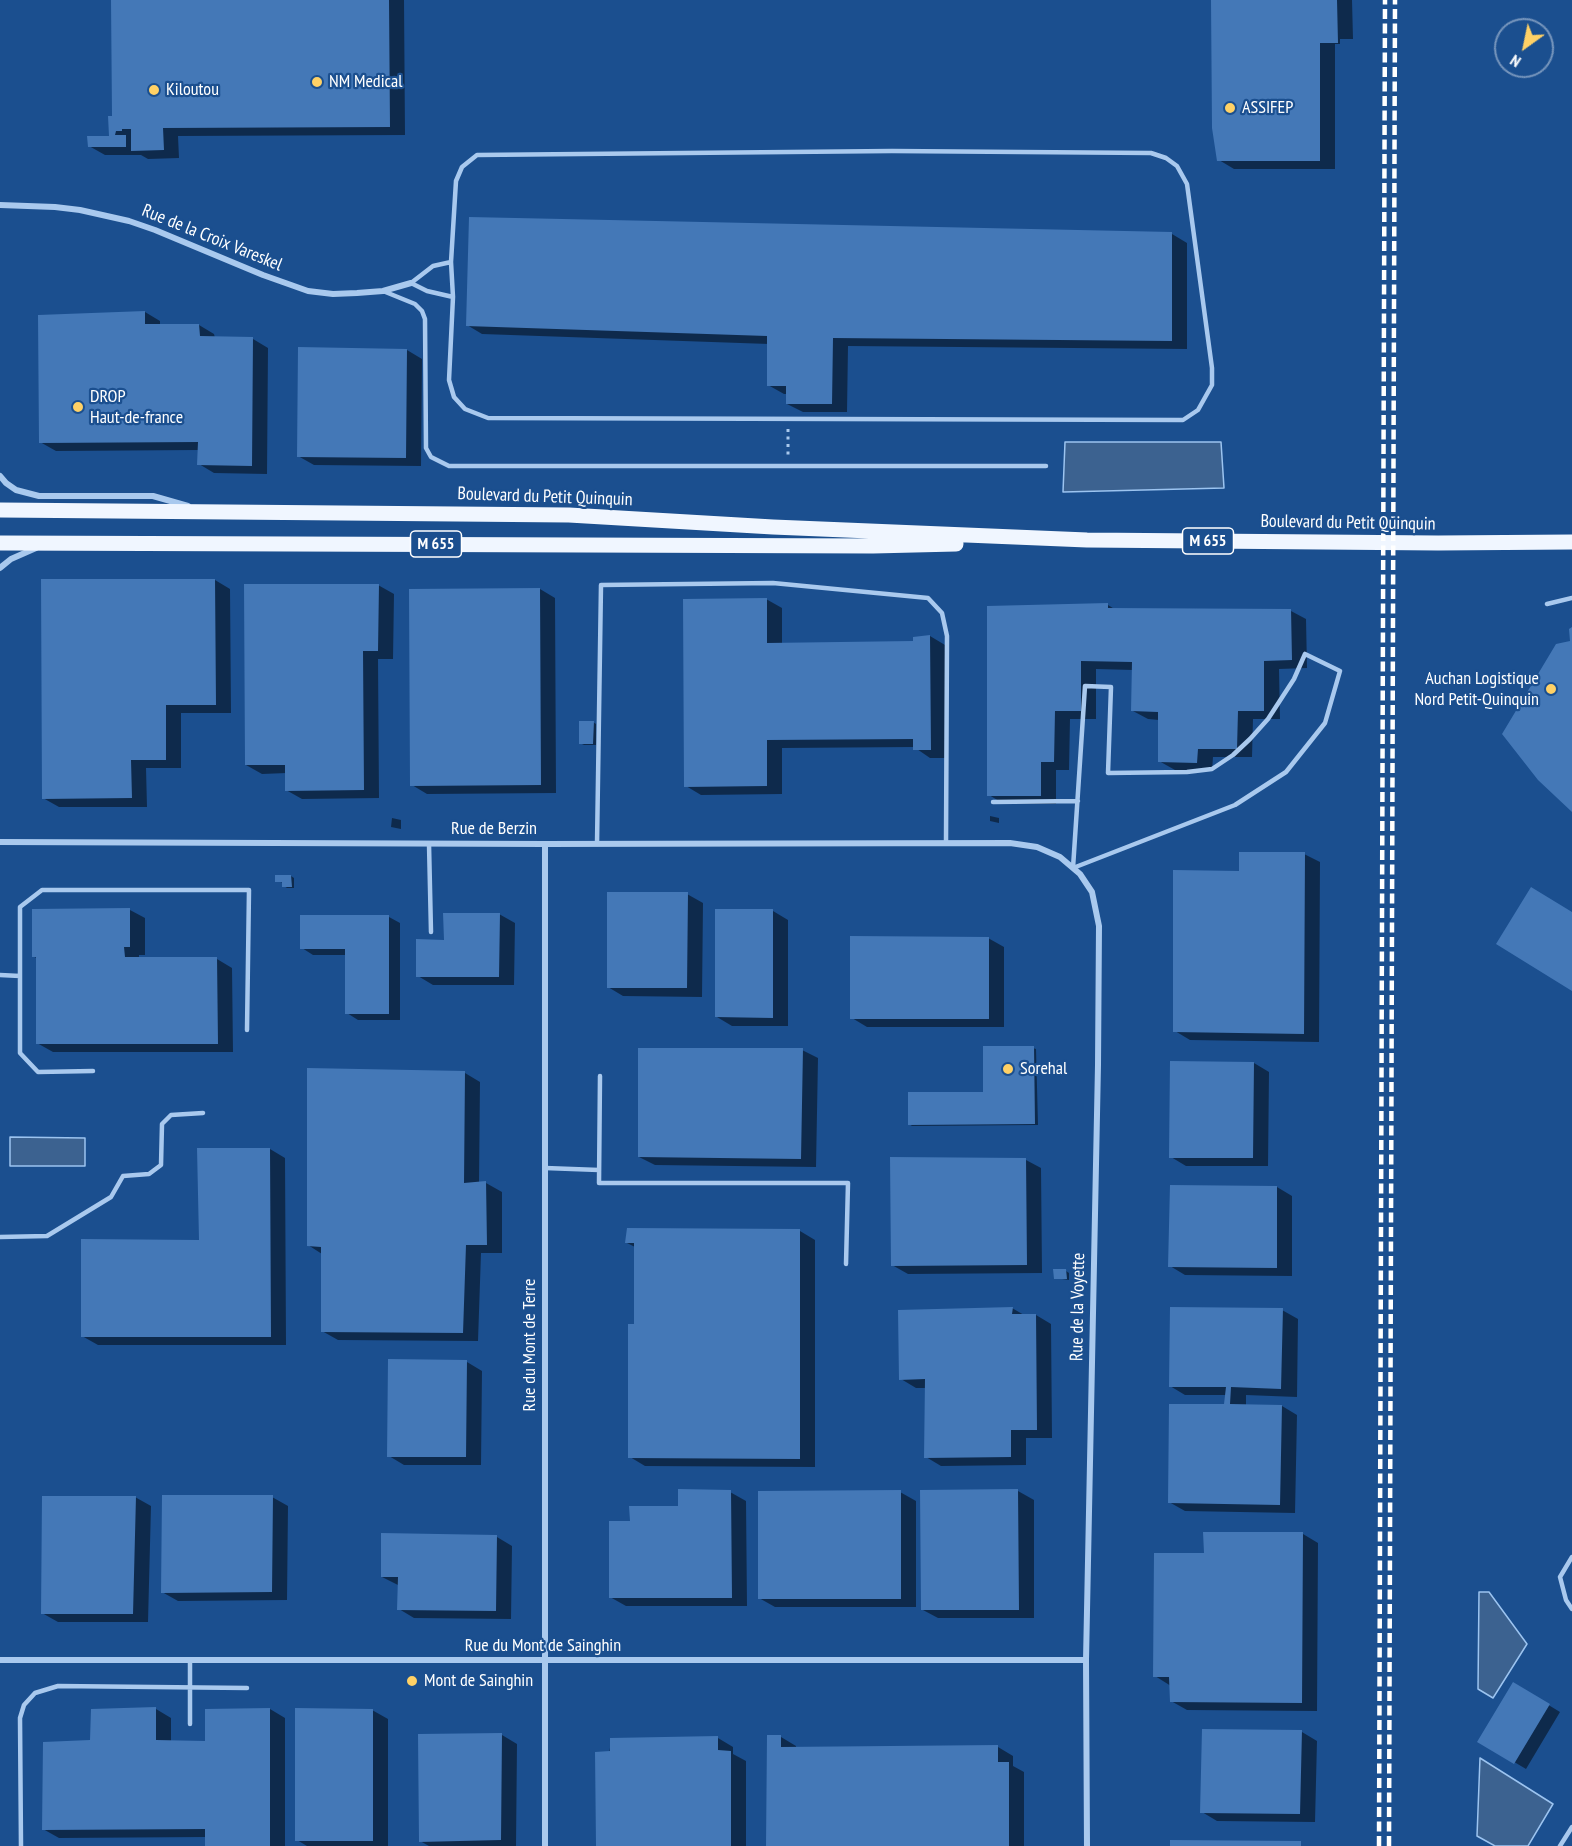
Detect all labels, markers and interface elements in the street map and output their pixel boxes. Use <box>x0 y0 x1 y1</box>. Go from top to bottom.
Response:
north arrow <box>1494 18 1554 78</box>
text: N <box>1506 51 1524 72</box>
place label: NM Medical <box>329 71 402 93</box>
marker: NM Medical <box>310 75 324 89</box>
place label: Kiloutou <box>166 79 219 101</box>
marker: Kiloutou <box>147 83 161 97</box>
place label: ASSIFEP <box>1242 97 1293 119</box>
marker: ASSIFEP <box>1223 101 1237 115</box>
street label: Rue de la Croix Vareskel <box>139 200 285 276</box>
place label: DROP Haut-de-france <box>90 386 183 428</box>
marker: DROP Haut-de-france <box>71 400 85 414</box>
street label: Boulevard du Petit Quinquin <box>457 483 633 511</box>
street label: Boulevard du Petit Quinquin <box>1260 511 1436 535</box>
road number: M 655 <box>1182 528 1234 554</box>
road number: M 655 <box>410 531 462 557</box>
place label: Auchan Logistique Nord Petit-Quinquin <box>1414 668 1539 710</box>
marker: Auchan Logistique Nord Petit-Quinquin <box>1544 682 1558 696</box>
street label: Rue de Berzin <box>451 818 537 840</box>
place label: Sorehal <box>1020 1058 1067 1080</box>
marker: Sorehal <box>1001 1062 1015 1076</box>
street label: Rue de la Voyette <box>1066 1253 1090 1361</box>
street label: Rue du Mont de Terre <box>519 1278 541 1412</box>
street label: Rue du Mont de Sainghin <box>465 1635 621 1657</box>
place label: Mont de Sainghin <box>424 1670 533 1692</box>
marker: Mont de Sainghin <box>405 1674 419 1688</box>

